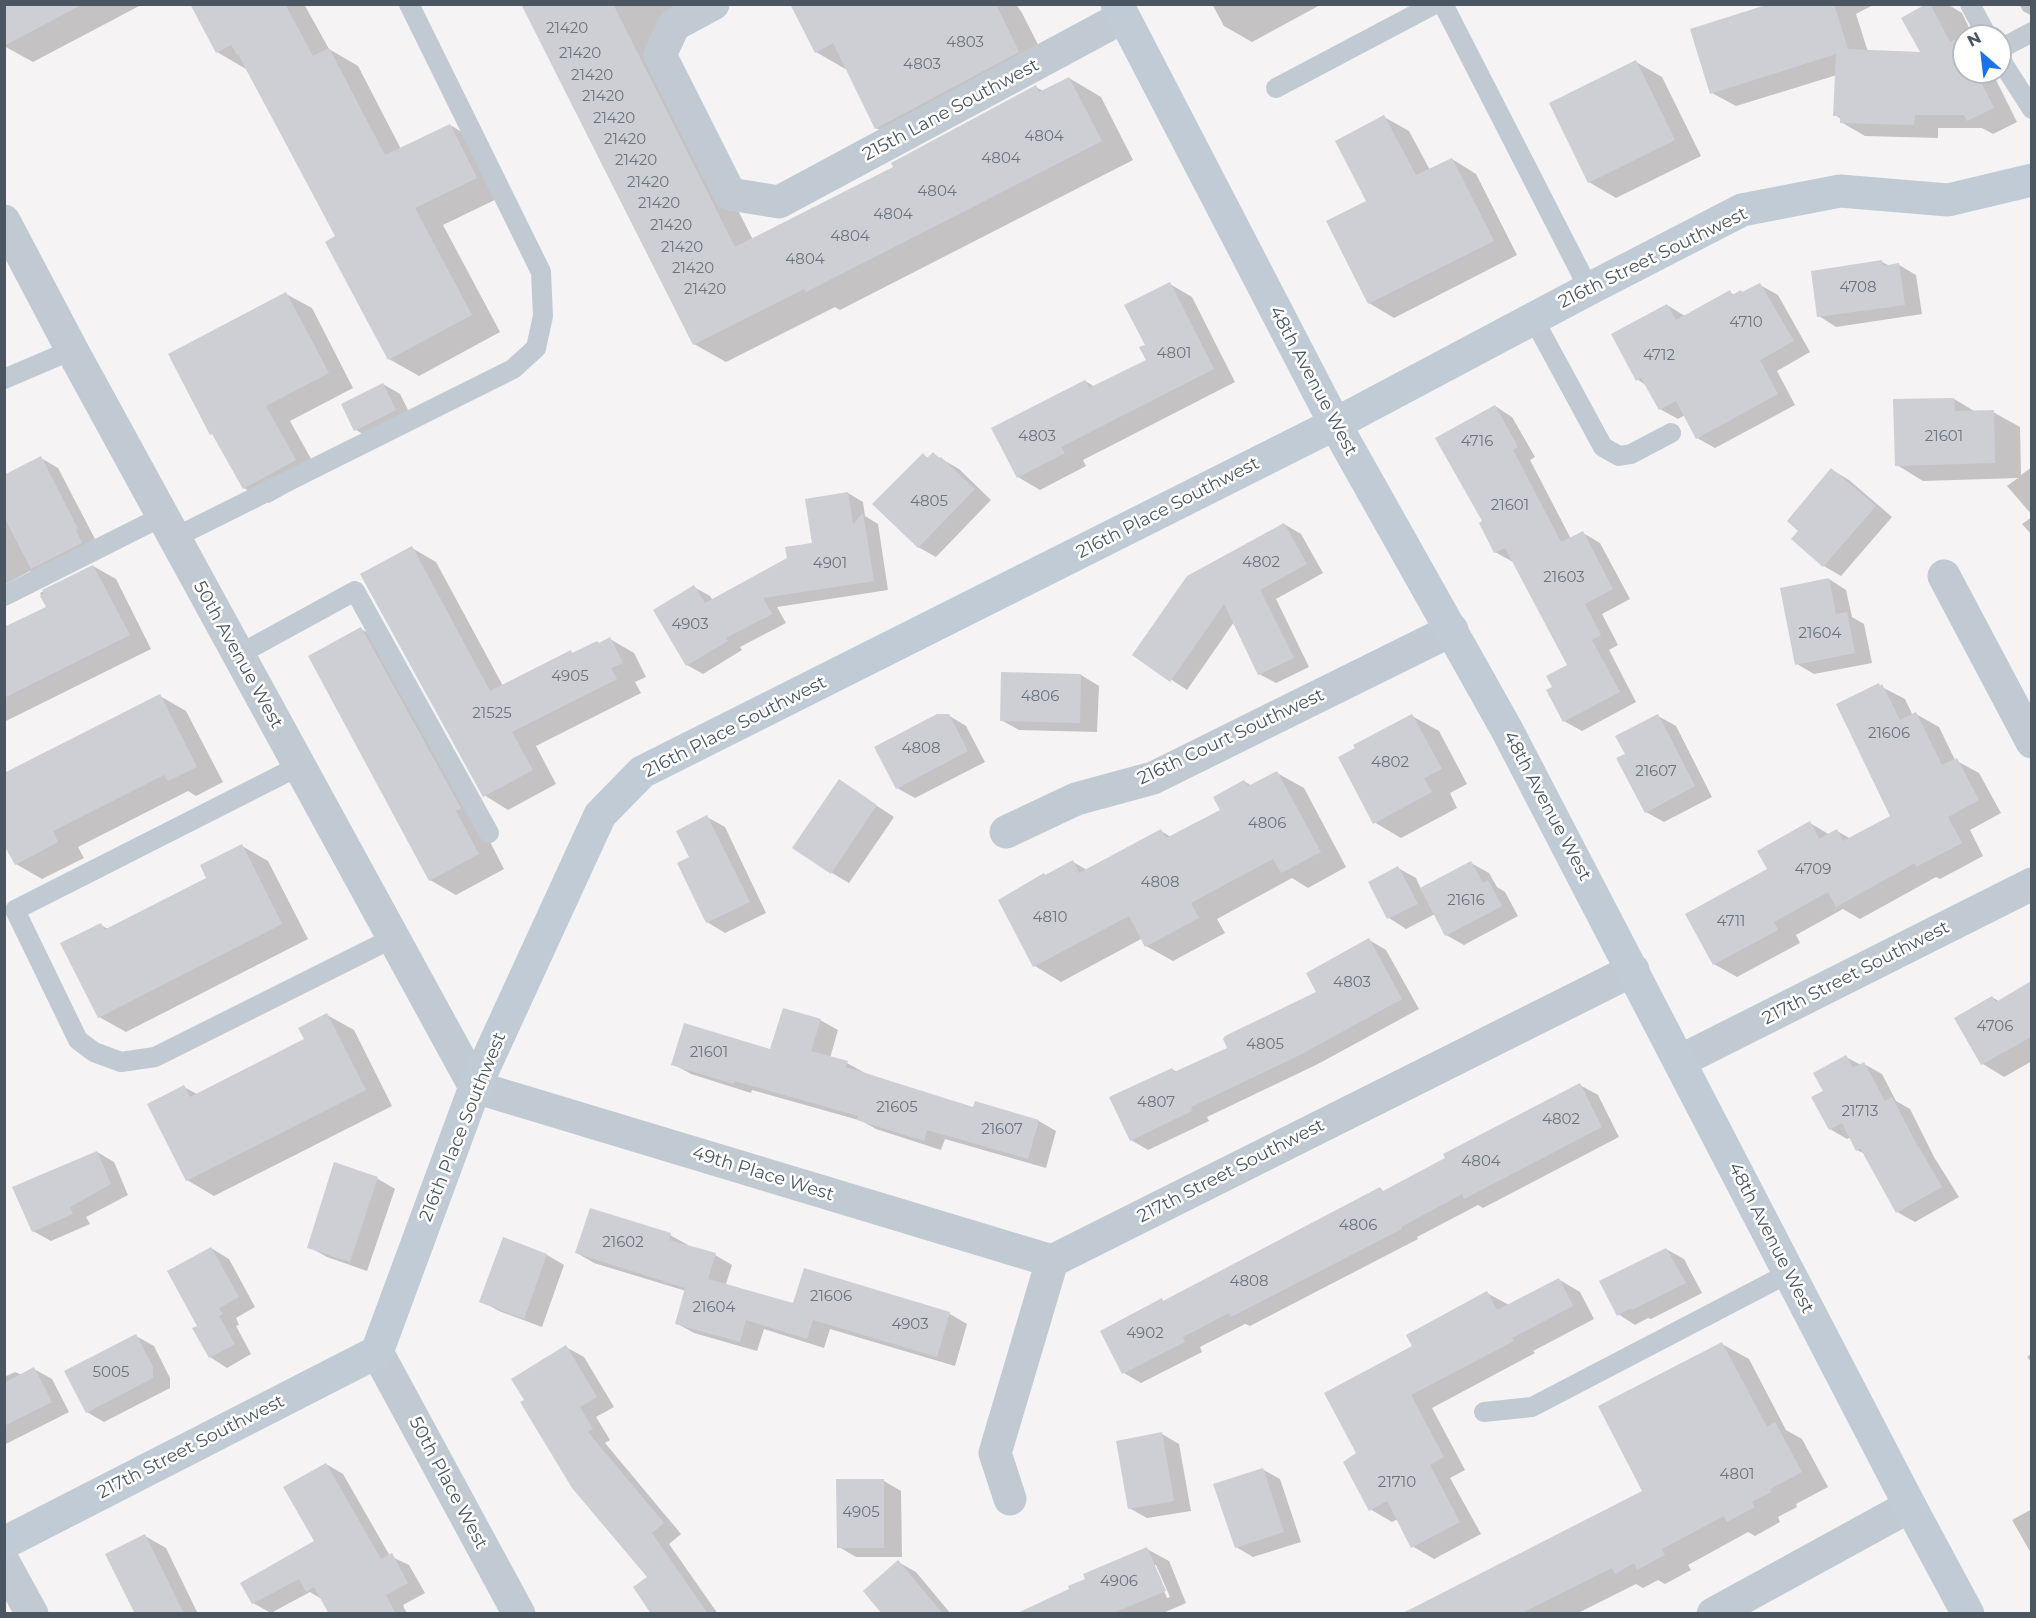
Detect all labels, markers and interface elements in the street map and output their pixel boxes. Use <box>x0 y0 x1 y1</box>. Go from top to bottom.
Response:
house number: 21420 <box>546 20 588 38</box>
north arrow <box>1952 24 2012 84</box>
text: N <box>1964 28 1984 51</box>
house number: 4803 <box>946 34 984 52</box>
house number: 21420 <box>559 45 601 63</box>
street label: 215th Lane Southwest <box>859 54 1043 166</box>
house number: 4803 <box>903 56 941 74</box>
house number: 21420 <box>571 67 613 85</box>
house number: 21420 <box>582 88 624 106</box>
house number: 21420 <box>593 110 635 128</box>
house number: 4804 <box>1024 128 1064 146</box>
house number: 21420 <box>604 131 646 149</box>
house number: 4804 <box>981 150 1021 168</box>
house number: 21420 <box>615 152 657 170</box>
house number: 21420 <box>627 174 669 192</box>
house number: 4804 <box>917 183 957 201</box>
house number: 21420 <box>638 195 680 213</box>
street label: 216th Street Southwest <box>1555 203 1751 313</box>
house number: 4804 <box>873 206 913 224</box>
house number: 21420 <box>650 217 692 235</box>
house number: 4804 <box>830 228 870 246</box>
house number: 21420 <box>661 239 703 257</box>
house number: 4804 <box>785 251 825 269</box>
house number: 21420 <box>672 260 714 278</box>
house number: 4708 <box>1839 279 1877 297</box>
house number: 21420 <box>684 281 726 299</box>
street label: 48th Avenue West <box>1264 302 1362 460</box>
house number: 4710 <box>1729 314 1763 332</box>
house number: 4801 <box>1157 345 1191 363</box>
house number: 4712 <box>1643 347 1675 365</box>
house number: 4803 <box>1018 428 1056 446</box>
house number: 21601 <box>1925 428 1963 446</box>
house number: 4716 <box>1461 433 1493 451</box>
street label: 216th Place Southwest <box>1073 453 1263 563</box>
house number: 4805 <box>910 493 948 511</box>
house number: 21601 <box>1491 497 1529 515</box>
house number: 4802 <box>1242 554 1280 572</box>
house number: 4901 <box>813 555 847 573</box>
house number: 21603 <box>1543 569 1585 587</box>
street label: 50th Avenue West <box>189 578 287 732</box>
house number: 4903 <box>671 616 709 634</box>
house number: 21604 <box>1799 625 1841 643</box>
house number: 4905 <box>551 668 589 686</box>
street label: 216th Place Southwest <box>640 672 830 782</box>
street label: 216th Court Southwest <box>1134 684 1328 790</box>
house number: 4806 <box>1021 688 1059 706</box>
house number: 21525 <box>472 705 512 723</box>
house number: 21606 <box>1868 725 1910 743</box>
street label: 48th Avenue West <box>1498 727 1596 885</box>
house number: 4808 <box>901 740 941 758</box>
house number: 4802 <box>1371 754 1409 772</box>
house number: 21607 <box>1635 763 1677 781</box>
house number: 4806 <box>1248 815 1286 833</box>
house number: 4709 <box>1795 861 1831 879</box>
house number: 4808 <box>1140 874 1180 892</box>
house number: 21616 <box>1447 892 1485 910</box>
house number: 4810 <box>1033 909 1067 927</box>
house number: 4711 <box>1717 913 1745 931</box>
street label: 217th Street Southwest <box>1759 916 1953 1030</box>
house number: 4803 <box>1333 974 1371 992</box>
house number: 4706 <box>1977 1018 2013 1036</box>
street label: 216th Place Southwest <box>415 1029 511 1225</box>
house number: 4805 <box>1246 1036 1284 1054</box>
house number: 21601 <box>690 1044 728 1062</box>
house number: 4807 <box>1137 1094 1175 1112</box>
house number: 21605 <box>876 1099 918 1117</box>
house number: 21713 <box>1842 1103 1878 1121</box>
house number: 4802 <box>1542 1111 1580 1129</box>
street label: 217th Street Southwest <box>1134 1114 1328 1228</box>
house number: 21607 <box>981 1121 1023 1139</box>
street label: 49th Place West <box>690 1142 836 1206</box>
house number: 4804 <box>1461 1153 1501 1171</box>
street label: 48th Avenue West <box>1724 1159 1818 1317</box>
house number: 4806 <box>1339 1217 1377 1235</box>
house number: 21602 <box>602 1234 644 1252</box>
house number: 4808 <box>1229 1273 1269 1291</box>
house number: 21606 <box>810 1288 852 1306</box>
house number: 21604 <box>693 1299 735 1317</box>
house number: 4903 <box>891 1316 929 1334</box>
house number: 4902 <box>1126 1325 1164 1343</box>
house number: 5005 <box>93 1364 129 1382</box>
street label: 217th Street Southwest <box>94 1390 288 1504</box>
street label: 50th Place West <box>404 1413 492 1553</box>
house number: 4801 <box>1720 1466 1754 1484</box>
house number: 21710 <box>1378 1474 1416 1492</box>
house number: 4905 <box>842 1504 880 1522</box>
house number: 4906 <box>1100 1573 1138 1591</box>

